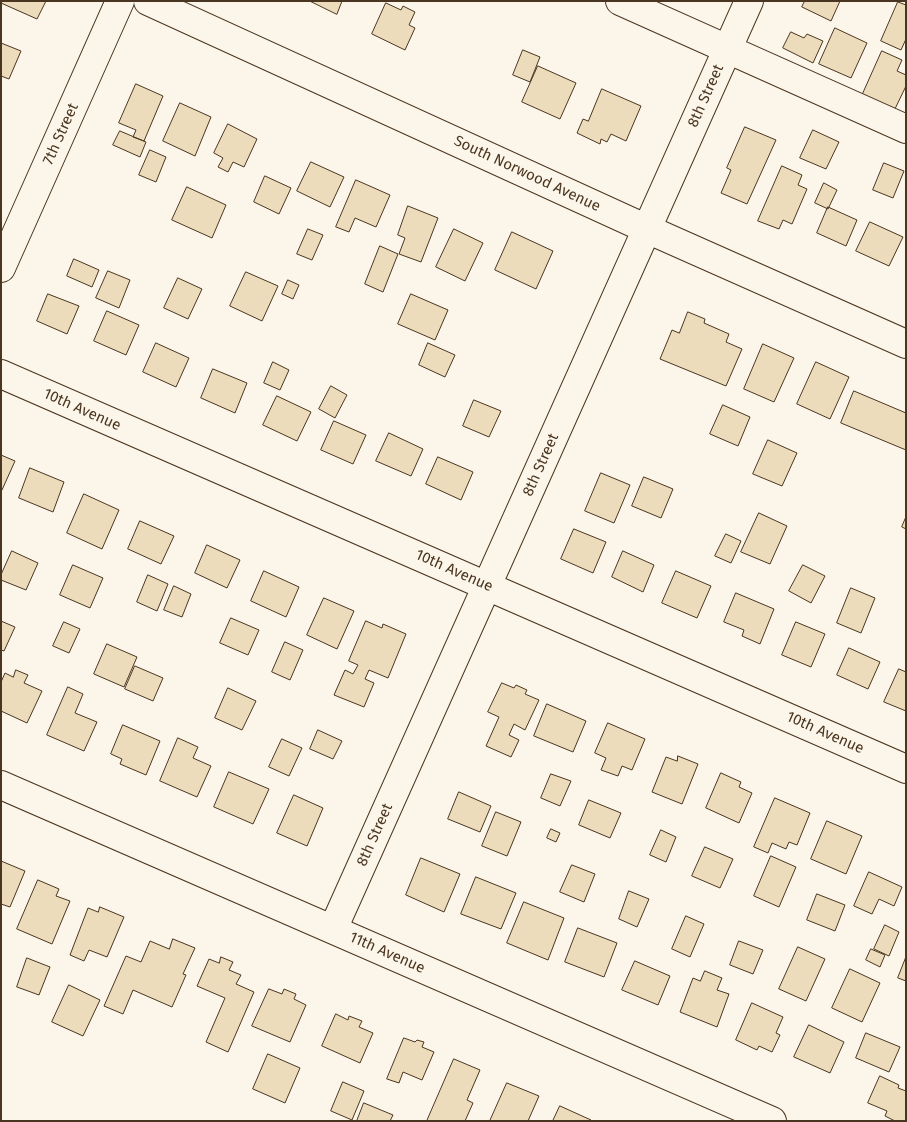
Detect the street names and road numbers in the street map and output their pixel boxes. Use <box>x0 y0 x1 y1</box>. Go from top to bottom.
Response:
street label: 8th Street <box>684 62 728 130</box>
street label: 7th Street <box>39 100 83 168</box>
street label: South Norwood Avenue <box>451 132 603 216</box>
street label: 10th Avenue <box>41 385 123 435</box>
street label: 8th Street <box>519 431 563 499</box>
street label: 10th Avenue <box>413 546 495 596</box>
street label: 10th Avenue <box>784 708 866 758</box>
street label: 8th Street <box>353 801 397 869</box>
street label: 11th Avenue <box>346 928 428 978</box>

